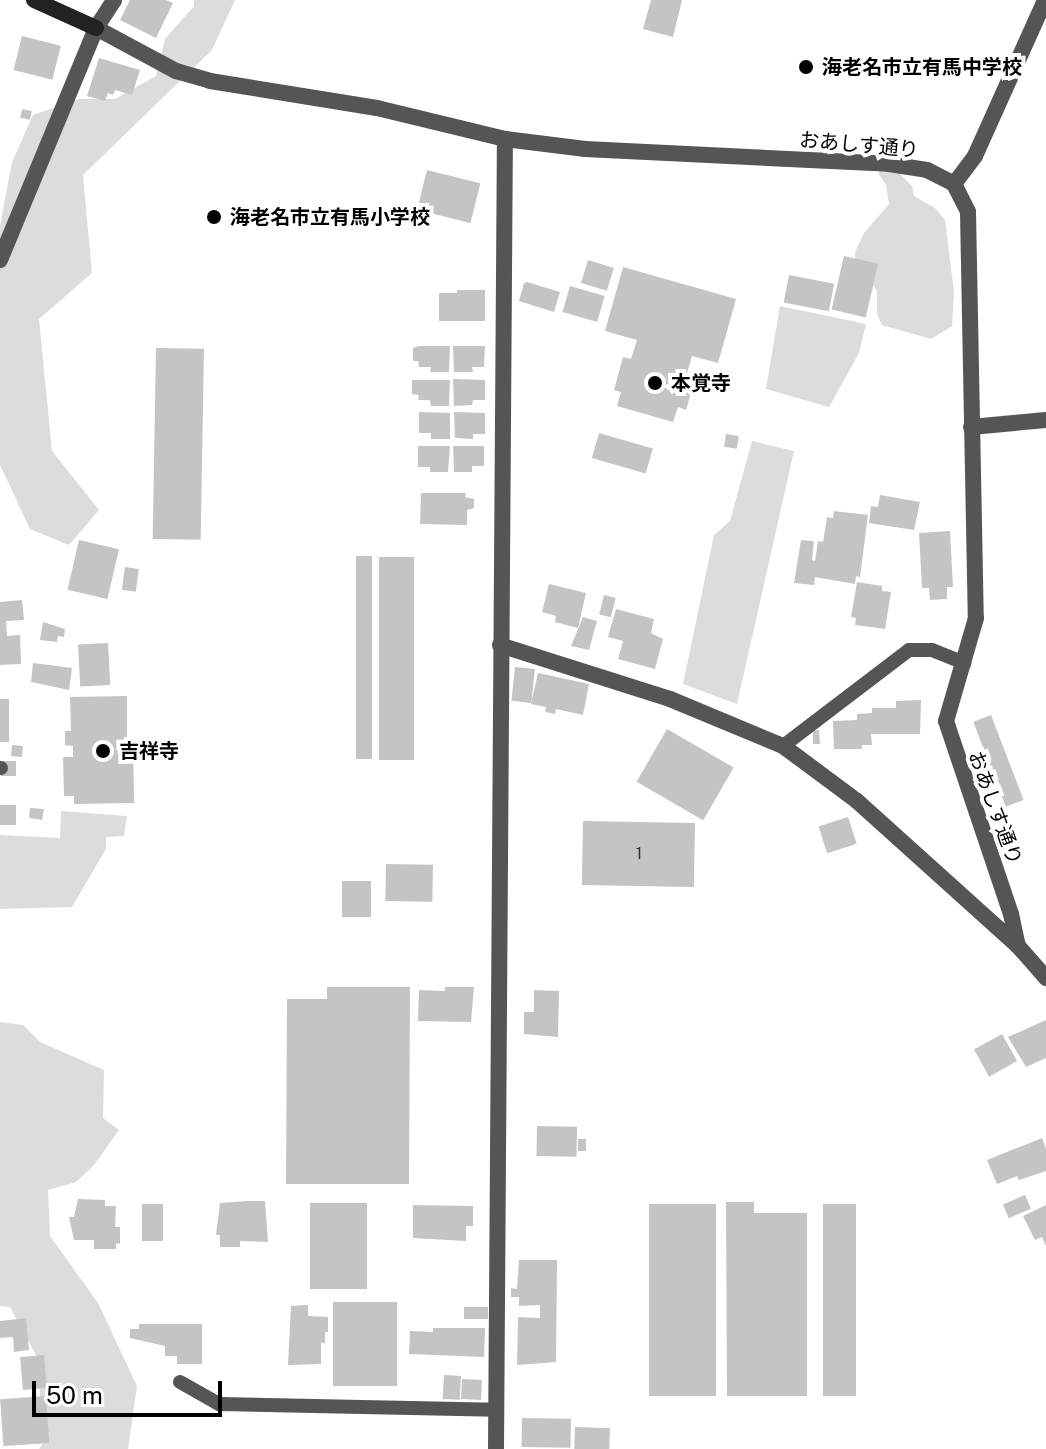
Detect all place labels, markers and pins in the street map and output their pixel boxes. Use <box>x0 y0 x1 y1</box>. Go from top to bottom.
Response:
place label: 海老名市立有馬中学校 <box>822 55 1022 79</box>
marker: 海老名市立有馬中学校 <box>797 58 815 76</box>
place label: 海老名市立有馬小学校 <box>230 205 430 229</box>
marker: 海老名市立有馬小学校 <box>205 208 223 226</box>
place label: 本覚寺 <box>671 371 731 395</box>
marker: 本覚寺 <box>646 374 664 392</box>
place label: 吉祥寺 <box>119 739 179 763</box>
marker: 吉祥寺 <box>94 742 112 760</box>

